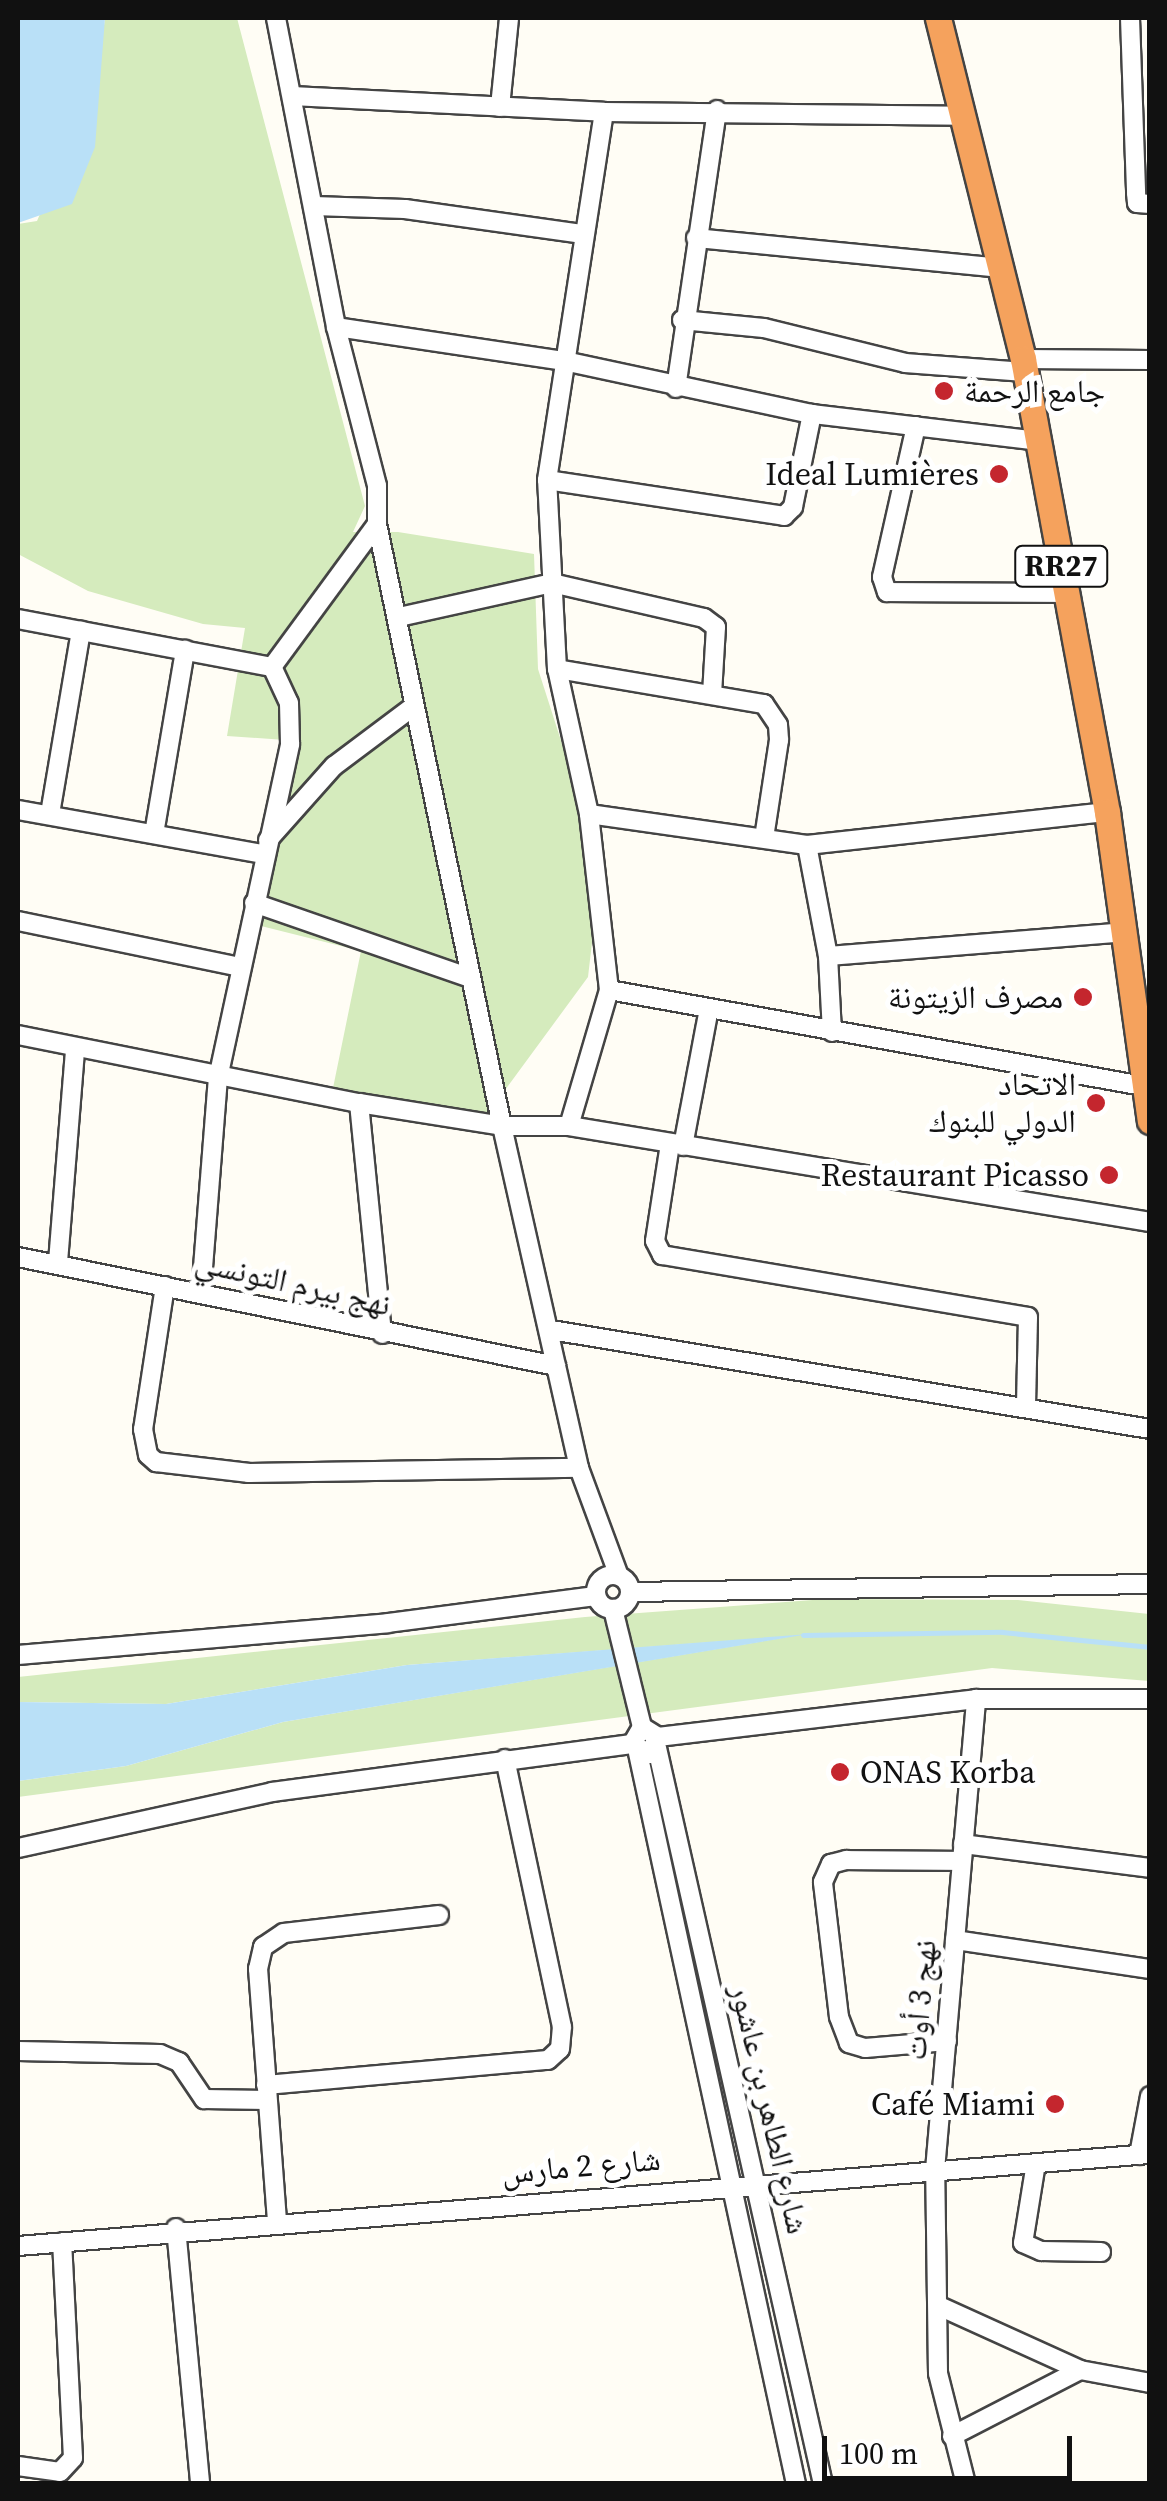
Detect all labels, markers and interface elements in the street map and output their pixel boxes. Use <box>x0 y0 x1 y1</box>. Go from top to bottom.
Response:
place label: جامع الرحمة <box>964 372 1105 410</box>
marker: جامع الرحمة <box>933 380 955 402</box>
place label: Ideal Lumières <box>765 455 979 493</box>
marker: Ideal Lumières <box>988 463 1010 485</box>
road number: RR27 <box>1014 541 1108 591</box>
place label: مصرف الزيتونة <box>888 978 1063 1016</box>
marker: مصرف الزيتونة <box>1072 986 1094 1008</box>
place label: الاتحاد الدولي للبنوك <box>929 1066 1076 1141</box>
marker: الاتحاد الدولي للبنوك <box>1085 1092 1107 1114</box>
place label: Restaurant Picasso <box>821 1156 1089 1194</box>
marker: Restaurant Picasso <box>1098 1164 1120 1186</box>
street label: نهج بيرم التونسي <box>192 1242 394 1324</box>
place label: ONAS Korba <box>860 1753 1035 1791</box>
marker: ONAS Korba <box>829 1761 851 1783</box>
street label: نهج 3 أوت <box>896 1938 944 2062</box>
street label: شارع الطاهر بن عاشور <box>723 1980 817 2238</box>
place label: Café Miami <box>871 2085 1035 2123</box>
marker: Café Miami <box>1044 2093 1066 2115</box>
street label: شارع 2 مارس <box>500 2140 662 2192</box>
scale bar <box>827 2416 1077 2478</box>
text: 100 m <box>839 2433 918 2474</box>

